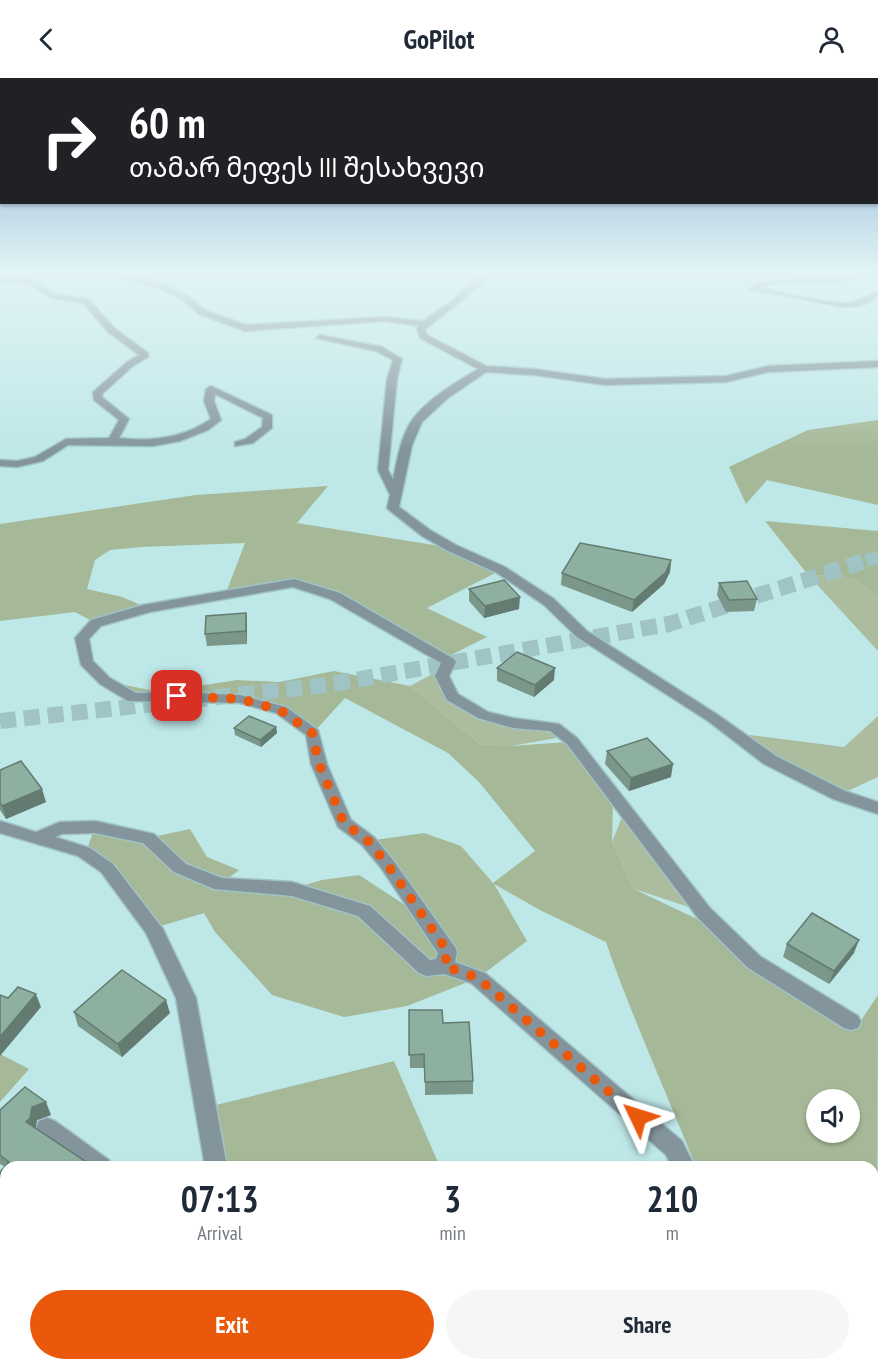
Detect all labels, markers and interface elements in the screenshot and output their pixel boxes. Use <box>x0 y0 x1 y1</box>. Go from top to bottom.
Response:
text: GoPilot <box>404 22 474 56</box>
icon: back <box>30 23 63 56</box>
icon: person <box>815 23 848 56</box>
text: 60 m <box>129 95 206 150</box>
icon: right <box>30 102 108 180</box>
text: თამარ მეფეს III შესახვევი <box>129 150 484 184</box>
pin <box>151 670 202 721</box>
icon: arrive <box>160 679 193 712</box>
position arrow <box>606 1085 670 1149</box>
map controls <box>806 1089 860 1143</box>
button: sound <box>806 1089 860 1143</box>
text: 07:13 <box>181 1175 259 1222</box>
text: 3 <box>444 1175 461 1222</box>
text: 210 <box>647 1175 698 1222</box>
text: Arrival <box>197 1220 242 1246</box>
text: min <box>440 1220 466 1246</box>
text: m <box>666 1220 679 1246</box>
button: Exit <box>30 1290 434 1359</box>
button: Share <box>446 1290 849 1359</box>

